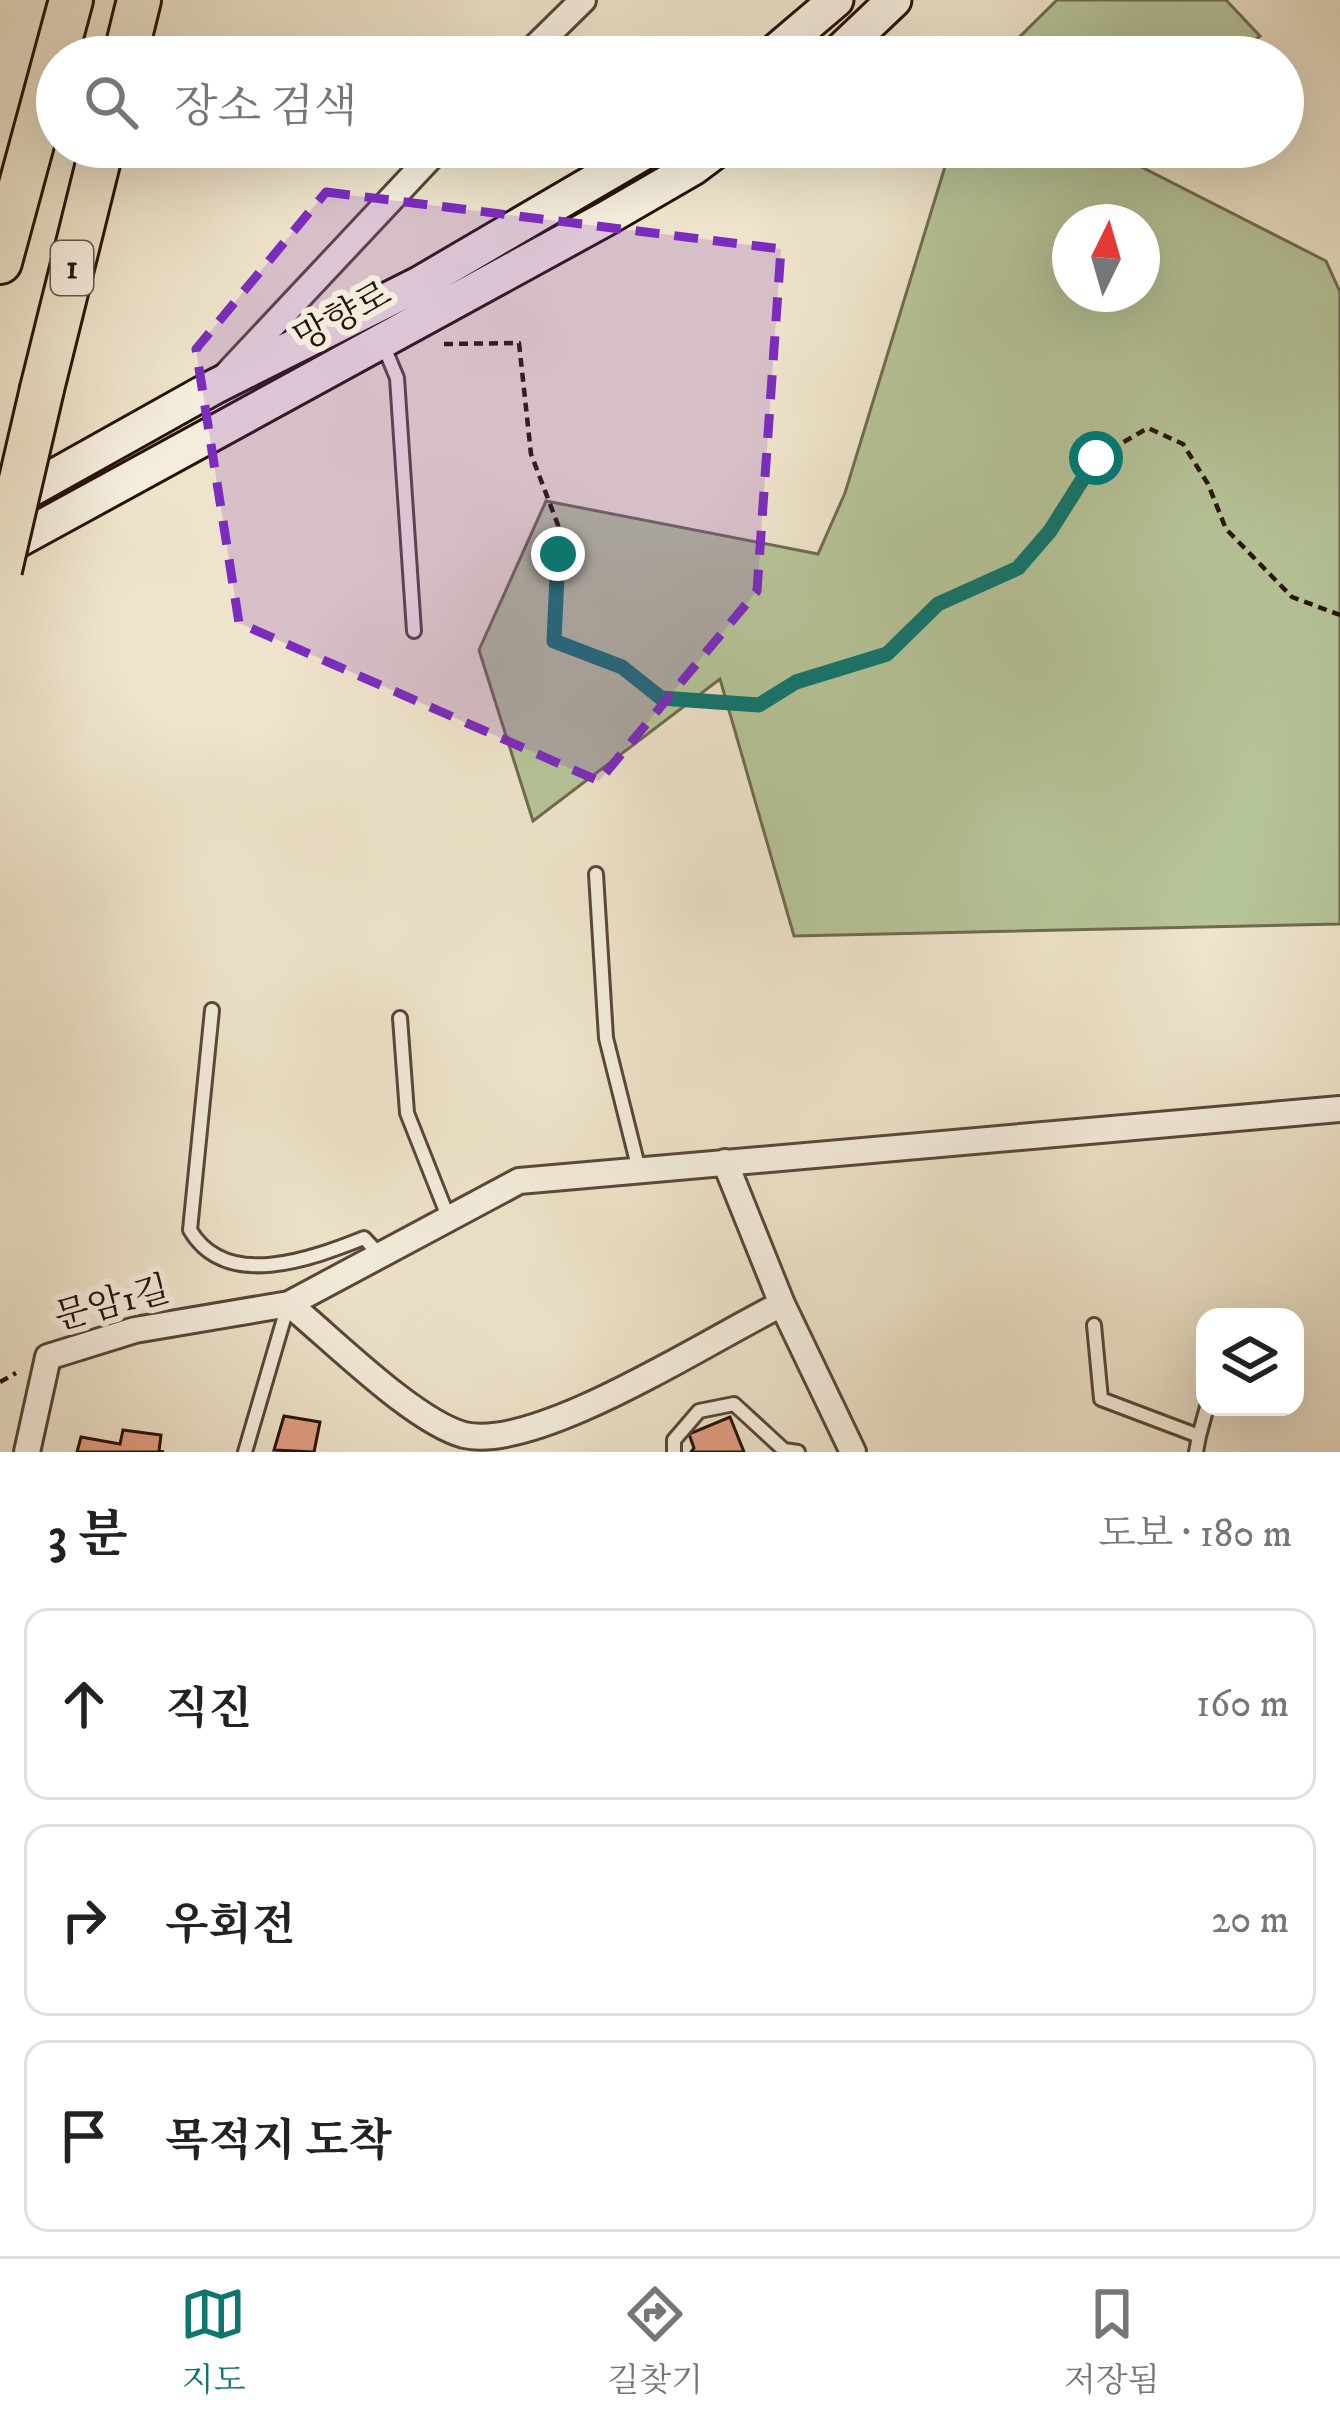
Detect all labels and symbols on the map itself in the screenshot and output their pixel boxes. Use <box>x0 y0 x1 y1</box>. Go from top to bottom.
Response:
north arrow <box>1052 204 1160 312</box>
road number: 1 <box>51 241 93 295</box>
street label: 망향로 <box>286 272 400 362</box>
route start <box>1069 431 1123 485</box>
route end <box>531 527 585 581</box>
street label: 문암1길 <box>49 1267 175 1341</box>

